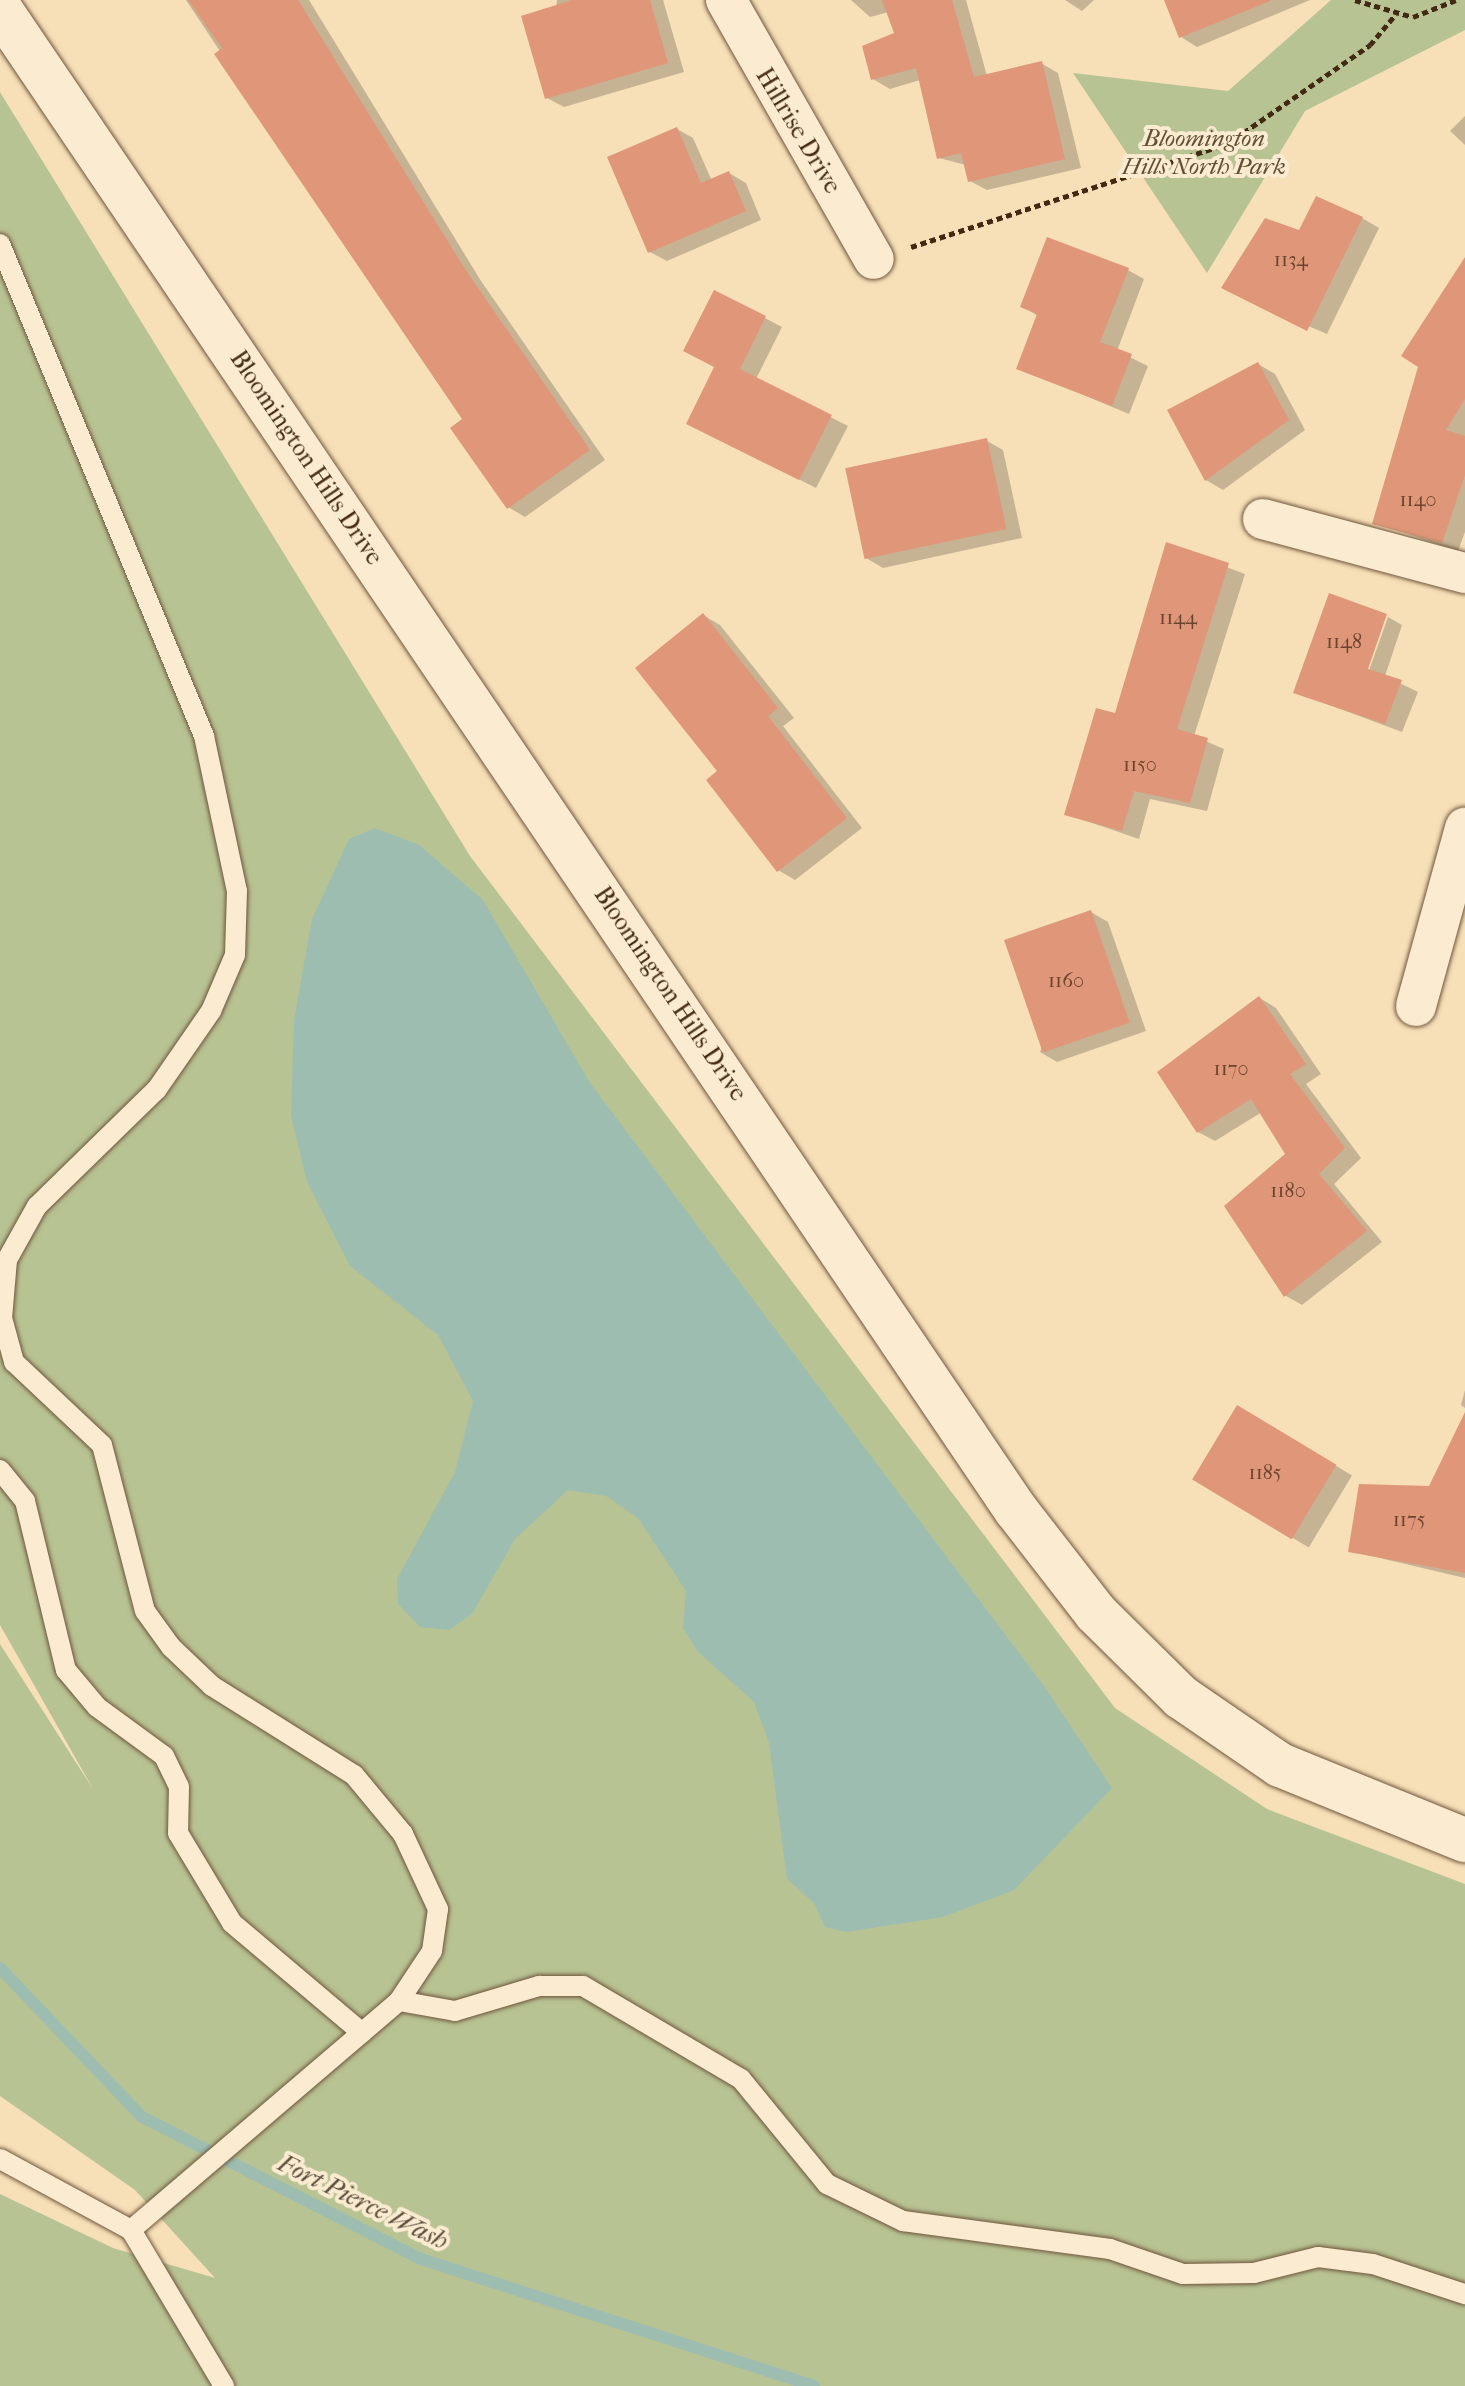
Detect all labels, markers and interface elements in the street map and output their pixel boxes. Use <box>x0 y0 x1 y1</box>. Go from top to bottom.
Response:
street label: Hillrise Drive <box>749 63 847 199</box>
park label: Bloomington Hills North Park <box>1122 125 1286 181</box>
house number: 1134 <box>1274 247 1308 271</box>
street label: Bloomington Hills Drive <box>224 345 388 571</box>
house number: 1140 <box>1399 487 1437 511</box>
house number: 1144 <box>1159 605 1197 629</box>
house number: 1148 <box>1326 629 1362 653</box>
house number: 1150 <box>1123 752 1157 776</box>
street label: Bloomington Hills Drive <box>588 881 752 1107</box>
house number: 1160 <box>1048 968 1084 992</box>
house number: 1170 <box>1214 1056 1248 1080</box>
house number: 1180 <box>1270 1178 1306 1202</box>
house number: 1185 <box>1249 1460 1281 1484</box>
house number: 1175 <box>1393 1507 1425 1531</box>
water label: Fort Pierce Wash <box>273 2147 453 2257</box>

